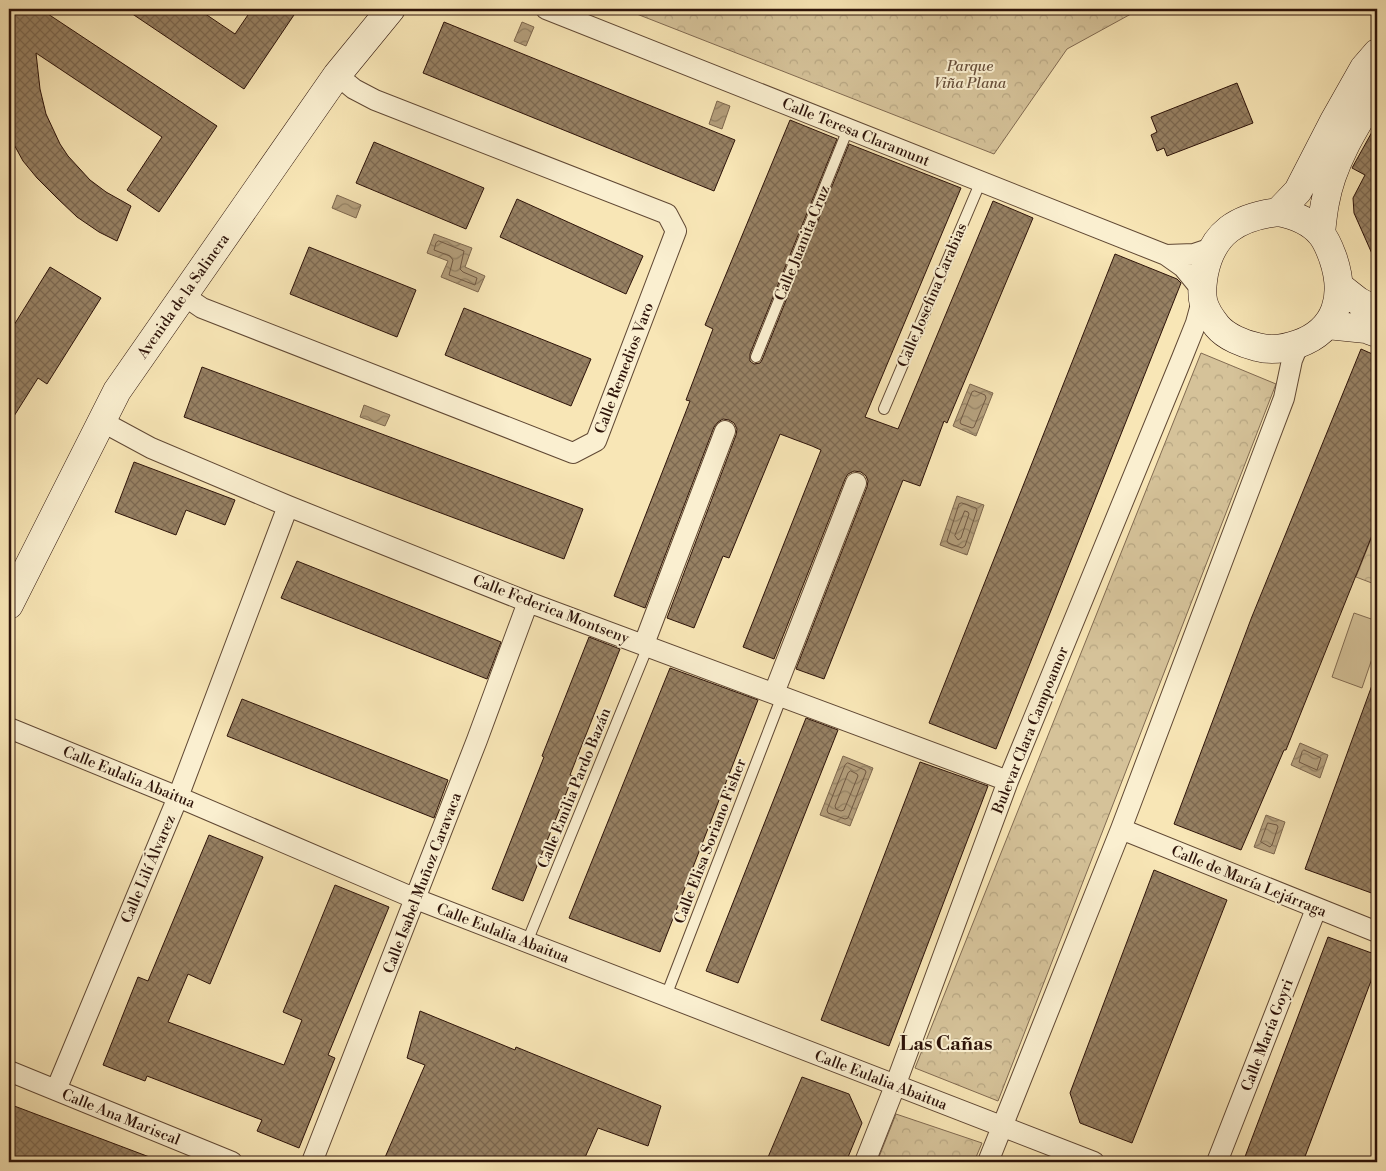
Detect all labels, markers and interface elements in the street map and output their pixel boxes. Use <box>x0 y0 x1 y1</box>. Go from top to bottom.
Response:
park label: Parque Viña Plana <box>934 57 1007 93</box>
street label: Calle Teresa Claramunt <box>779 94 933 171</box>
street label: Calle Juanita Cruz <box>771 183 834 304</box>
street label: Calle Josefina Carabias <box>893 220 971 370</box>
street label: Avenida de la Salinera <box>133 230 234 363</box>
street label: Calle Remedios Varo <box>591 300 658 437</box>
street label: Calle Federica Montseny <box>470 571 632 648</box>
street label: Bulevar Clara Campoamor <box>988 643 1073 818</box>
street label: Calle Emilia Pardo Bazán <box>534 705 615 871</box>
street label: Calle Eulalia Abaitua <box>60 742 198 813</box>
street label: Calle Elisa Soriano Fisher <box>670 755 751 926</box>
street label: Calle Isabel Muñoz Caravaca <box>379 790 466 976</box>
street label: Calle Lilí Álvarez <box>116 812 180 926</box>
street label: Calle de María Lejárraga <box>1168 842 1330 922</box>
street label: Calle Eulalia Abaitua <box>434 899 572 968</box>
street label: Calle María Goyri <box>1237 976 1298 1094</box>
district label: Las Cañas <box>900 1032 992 1057</box>
street label: Calle Eulalia Abaitua <box>812 1046 950 1115</box>
street label: Calle Ana Mariscal <box>59 1085 183 1150</box>

